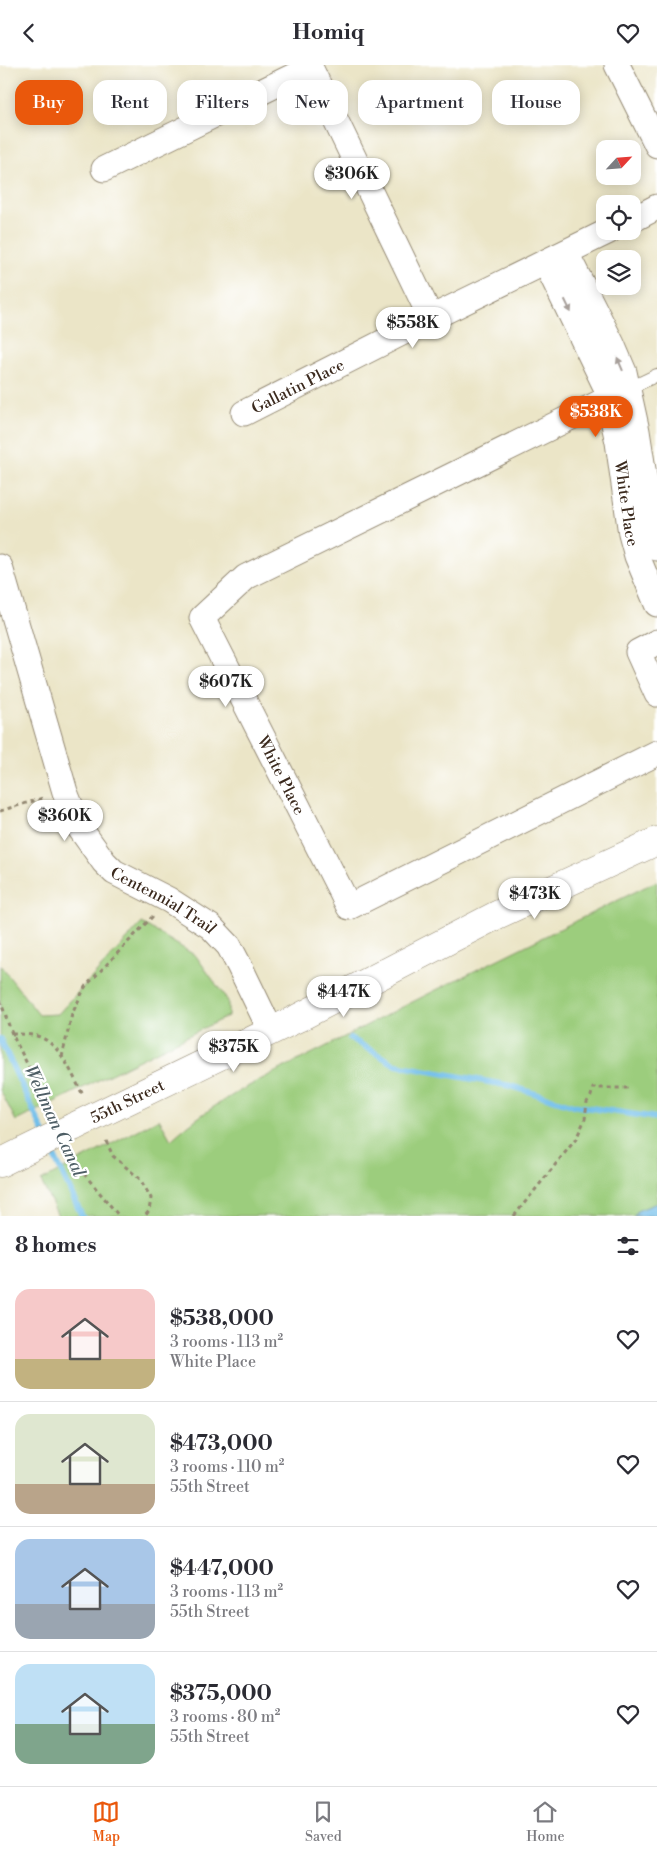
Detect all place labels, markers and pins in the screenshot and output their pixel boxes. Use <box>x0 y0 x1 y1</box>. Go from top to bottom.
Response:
pin: $306K <box>317 157 387 200</box>
pin: $558K <box>378 307 448 349</box>
pin: $538K <box>561 395 631 438</box>
pin: $607K <box>191 665 261 708</box>
pin: $360K <box>30 799 100 842</box>
pin: $473K <box>500 877 570 920</box>
pin: $447K <box>309 975 379 1018</box>
pin: $375K <box>199 1031 269 1073</box>

